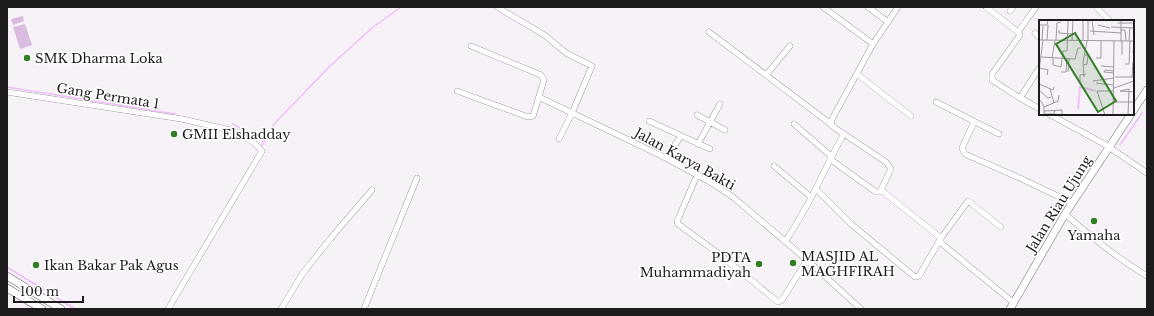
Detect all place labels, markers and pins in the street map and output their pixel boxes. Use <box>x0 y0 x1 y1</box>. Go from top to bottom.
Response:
place label: SMK Dharma Loka <box>35 50 164 67</box>
marker: SMK Dharma Loka <box>22 53 32 63</box>
place label: GMII Elshadday <box>182 126 291 143</box>
marker: GMII Elshadday <box>169 129 179 139</box>
marker: Yamaha <box>1089 216 1099 226</box>
place label: Yamaha <box>1067 227 1121 244</box>
place label: MASJID AL MAGHFIRAH <box>801 248 895 280</box>
place label: PDTA Muhammadiyah <box>640 249 752 281</box>
place label: Ikan Bakar Pak Agus <box>44 257 179 274</box>
marker: MASJID AL MAGHFIRAH <box>788 258 798 268</box>
marker: PDTA Muhammadiyah <box>754 259 764 269</box>
marker: Ikan Bakar Pak Agus <box>31 260 41 270</box>

